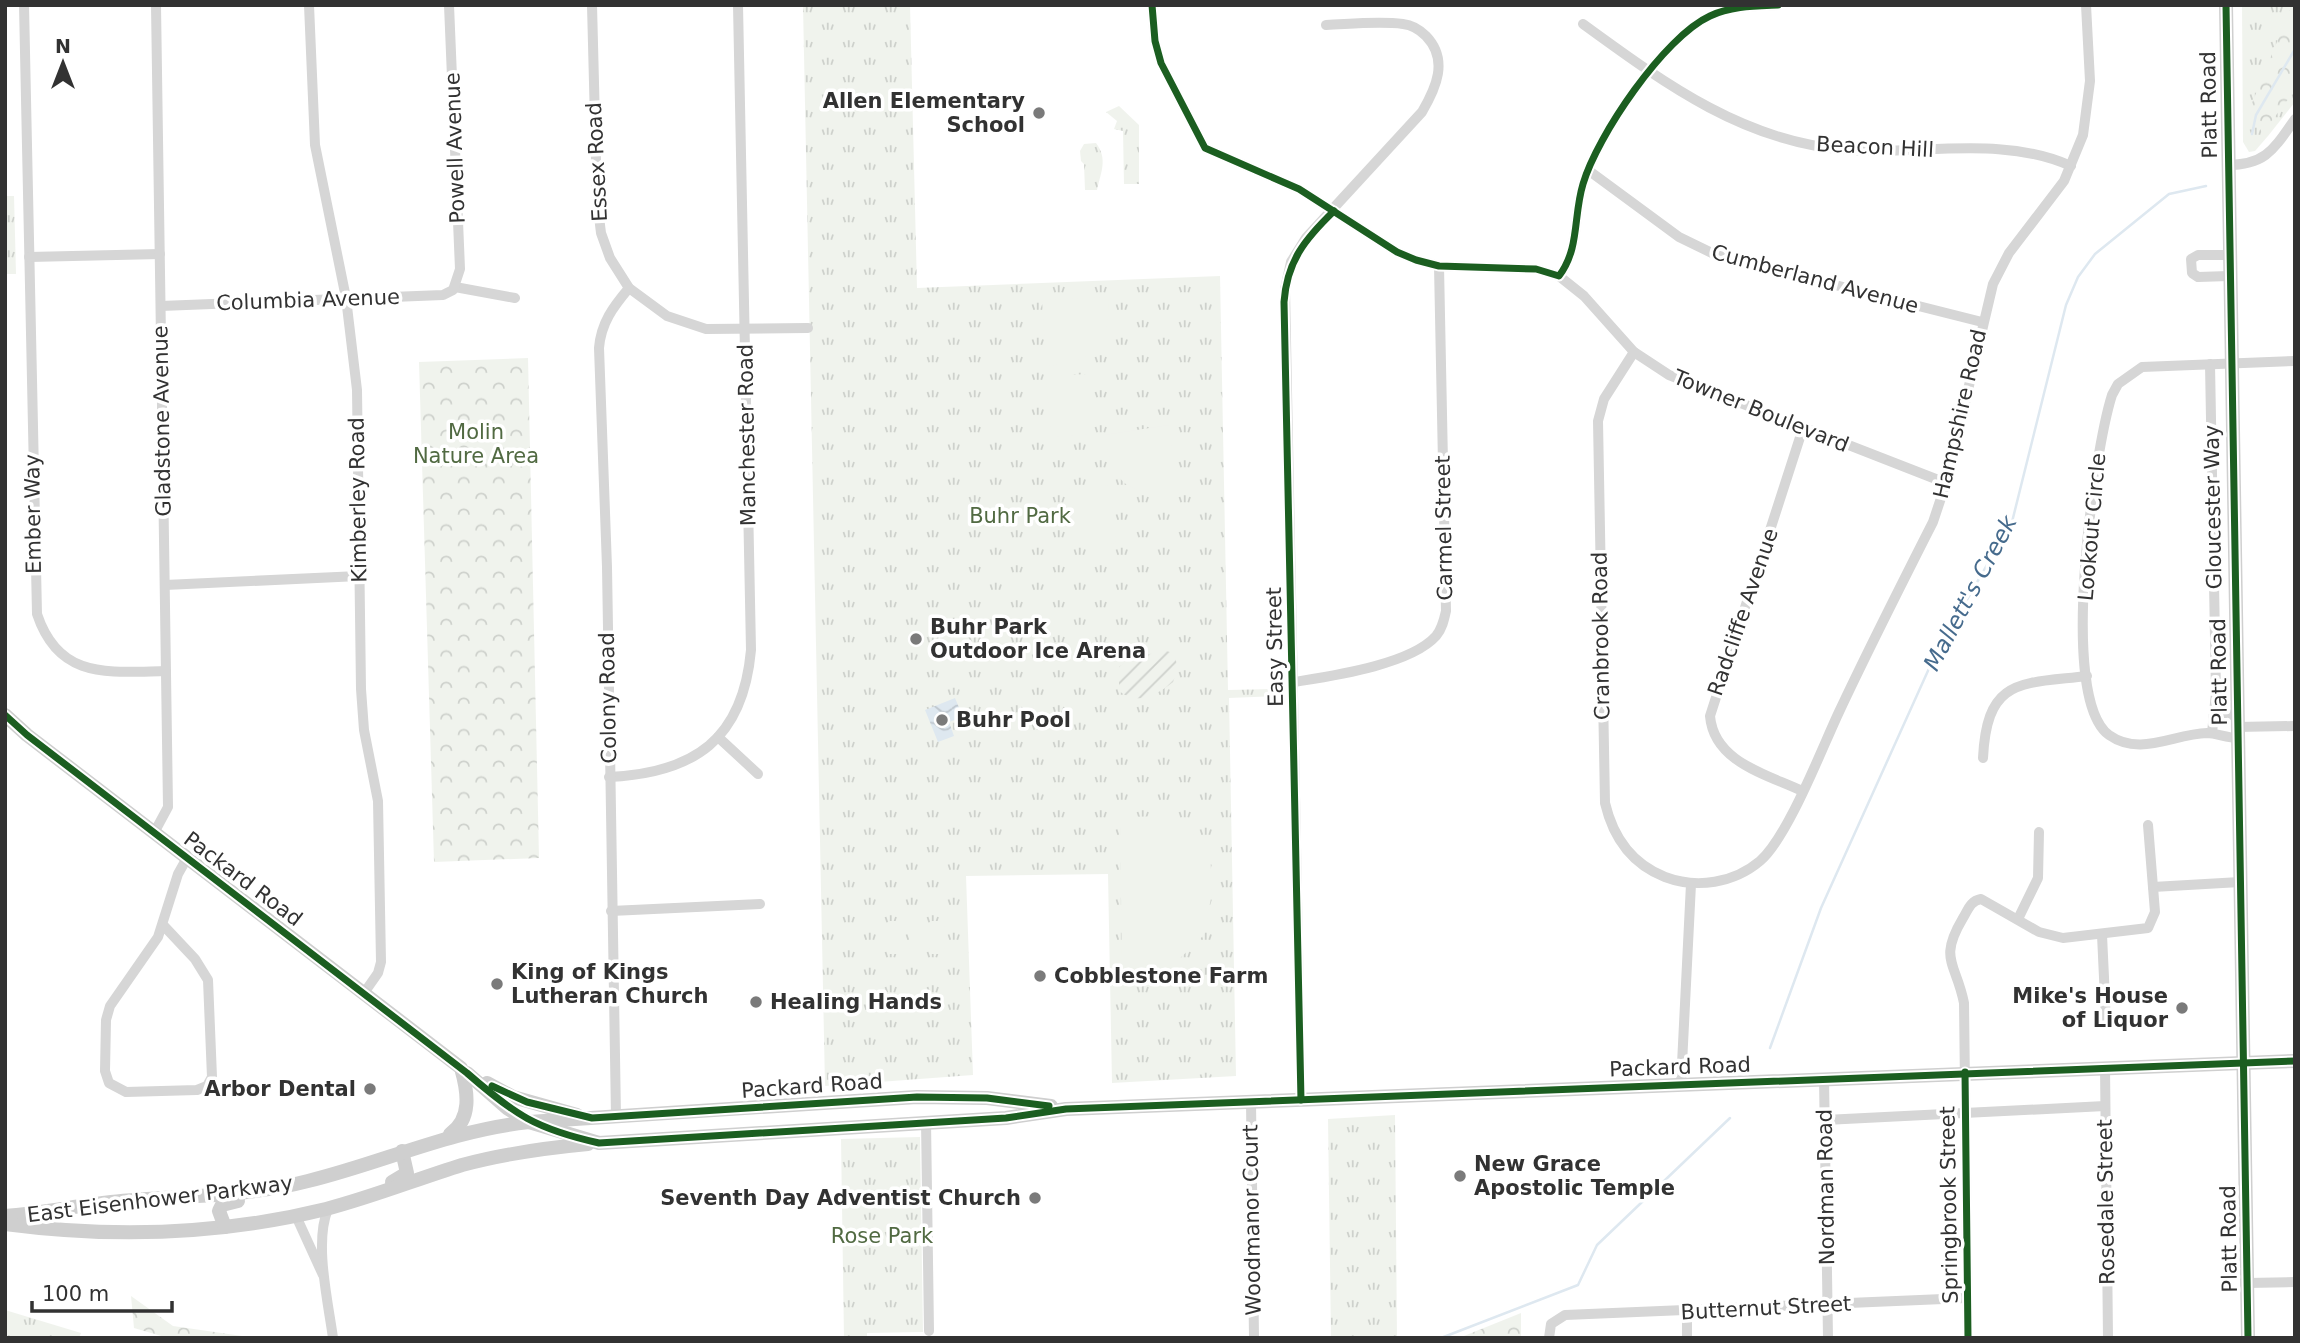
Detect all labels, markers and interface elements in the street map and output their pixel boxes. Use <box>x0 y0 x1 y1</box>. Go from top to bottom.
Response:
north arrow <box>28 28 98 98</box>
text: N <box>55 35 71 57</box>
street label: Platt Road <box>2196 51 2222 159</box>
street label: Powell Avenue <box>440 72 470 224</box>
place label: Allen Elementary School <box>823 89 1025 137</box>
street label: Essex Road <box>582 102 612 222</box>
marker: Allen Elementary School <box>1031 105 1047 121</box>
street label: Beacon Hill <box>1816 132 1934 162</box>
street label: Cumberland Avenue <box>1709 240 1921 318</box>
street label: Columbia Avenue <box>216 285 400 315</box>
street label: Gladstone Avenue <box>148 325 176 517</box>
street label: Hampshire Road <box>1929 327 1991 501</box>
street label: Manchester Road <box>733 344 761 526</box>
street label: Towner Boulevard <box>1669 364 1852 457</box>
street label: Kimberley Road <box>345 417 371 583</box>
park label: Molin Nature Area <box>413 420 539 468</box>
street label: Gloucester Way <box>2200 424 2226 590</box>
street label: Lookout Circle <box>2074 452 2110 602</box>
street label: Ember Way <box>20 454 46 574</box>
street label: Carmel Street <box>1431 455 1457 601</box>
park label: Buhr Park <box>969 504 1072 528</box>
water label: Mallett's Creek <box>1918 510 2023 675</box>
street label: Radcliffe Avenue <box>1703 525 1783 699</box>
street label: Cranbrook Road <box>1588 552 1614 720</box>
street label: Easy Street <box>1262 587 1288 707</box>
place label: Buhr Park Outdoor Ice Arena <box>930 615 1146 663</box>
street label: Platt Road <box>2206 618 2232 726</box>
marker: Buhr Park Outdoor Ice Arena <box>908 631 924 647</box>
street label: Colony Road <box>595 632 621 764</box>
place label: Buhr Pool <box>956 708 1071 732</box>
marker: Buhr Pool <box>934 712 950 728</box>
street label: Packard Road <box>179 827 307 931</box>
place label: King of Kings Lutheran Church <box>511 960 708 1008</box>
place label: Cobblestone Farm <box>1054 964 1268 988</box>
marker: Cobblestone Farm <box>1032 968 1048 984</box>
marker: King of Kings Lutheran Church <box>489 976 505 992</box>
place label: Mike's House of Liquor <box>2012 984 2169 1032</box>
place label: Healing Hands <box>770 990 942 1014</box>
marker: Healing Hands <box>748 994 764 1010</box>
marker: Mike's House of Liquor <box>2174 1000 2190 1016</box>
street label: Packard Road <box>1609 1053 1751 1081</box>
street label: Packard Road <box>740 1069 884 1103</box>
place label: Arbor Dental <box>204 1077 356 1101</box>
marker: Arbor Dental <box>362 1081 378 1097</box>
street label: Springbrook Street <box>1935 1106 1963 1304</box>
street label: Nordman Road <box>1813 1109 1839 1265</box>
street label: Rosedale Street <box>2093 1119 2119 1285</box>
street label: Woodmanor Court <box>1238 1124 1266 1316</box>
place label: New Grace Apostolic Temple <box>1474 1152 1675 1200</box>
marker: New Grace Apostolic Temple <box>1452 1168 1468 1184</box>
street label: East Eisenhower Parkway <box>26 1171 294 1227</box>
street label: Platt Road <box>2216 1185 2242 1293</box>
place label: Seventh Day Adventist Church <box>660 1186 1021 1210</box>
marker: Seventh Day Adventist Church <box>1027 1190 1043 1206</box>
park label: Rose Park <box>831 1224 934 1248</box>
scale bar <box>32 1270 172 1314</box>
text: 100 m <box>42 1282 109 1306</box>
street label: Butternut Street <box>1680 1292 1852 1324</box>

